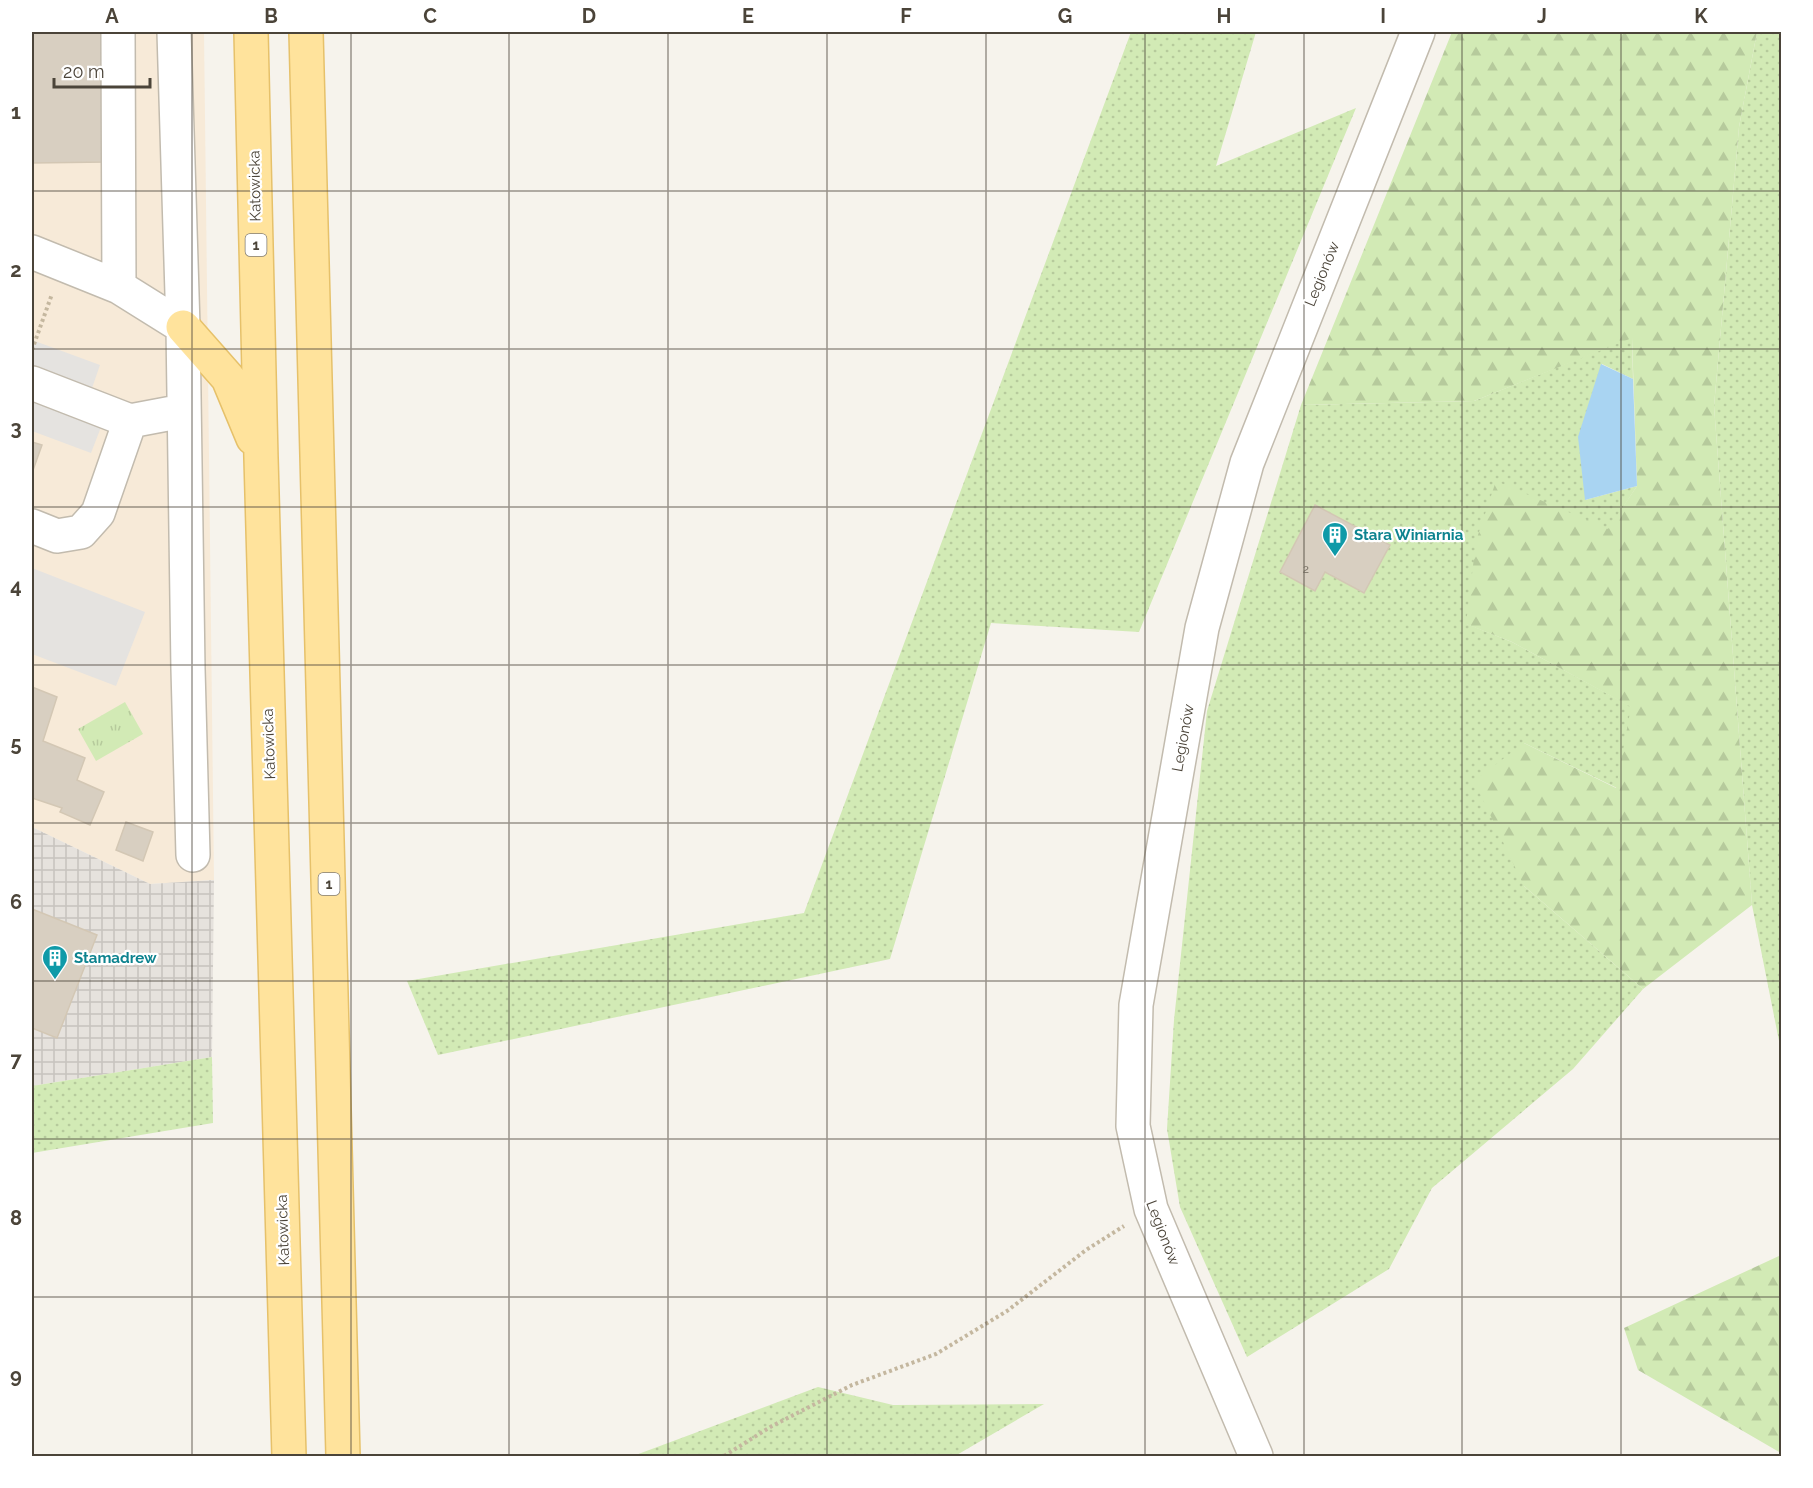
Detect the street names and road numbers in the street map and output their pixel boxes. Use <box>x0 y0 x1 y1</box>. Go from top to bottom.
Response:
street label: Katowicka <box>245 150 265 222</box>
road number: 1 <box>246 234 266 256</box>
street label: Legionów <box>1301 239 1343 309</box>
street label: Legionów <box>1168 703 1198 773</box>
street label: Katowicka <box>259 708 279 780</box>
road number: 1 <box>318 873 340 895</box>
street label: Katowicka <box>273 1194 293 1266</box>
street label: Legionów <box>1142 1198 1184 1268</box>

